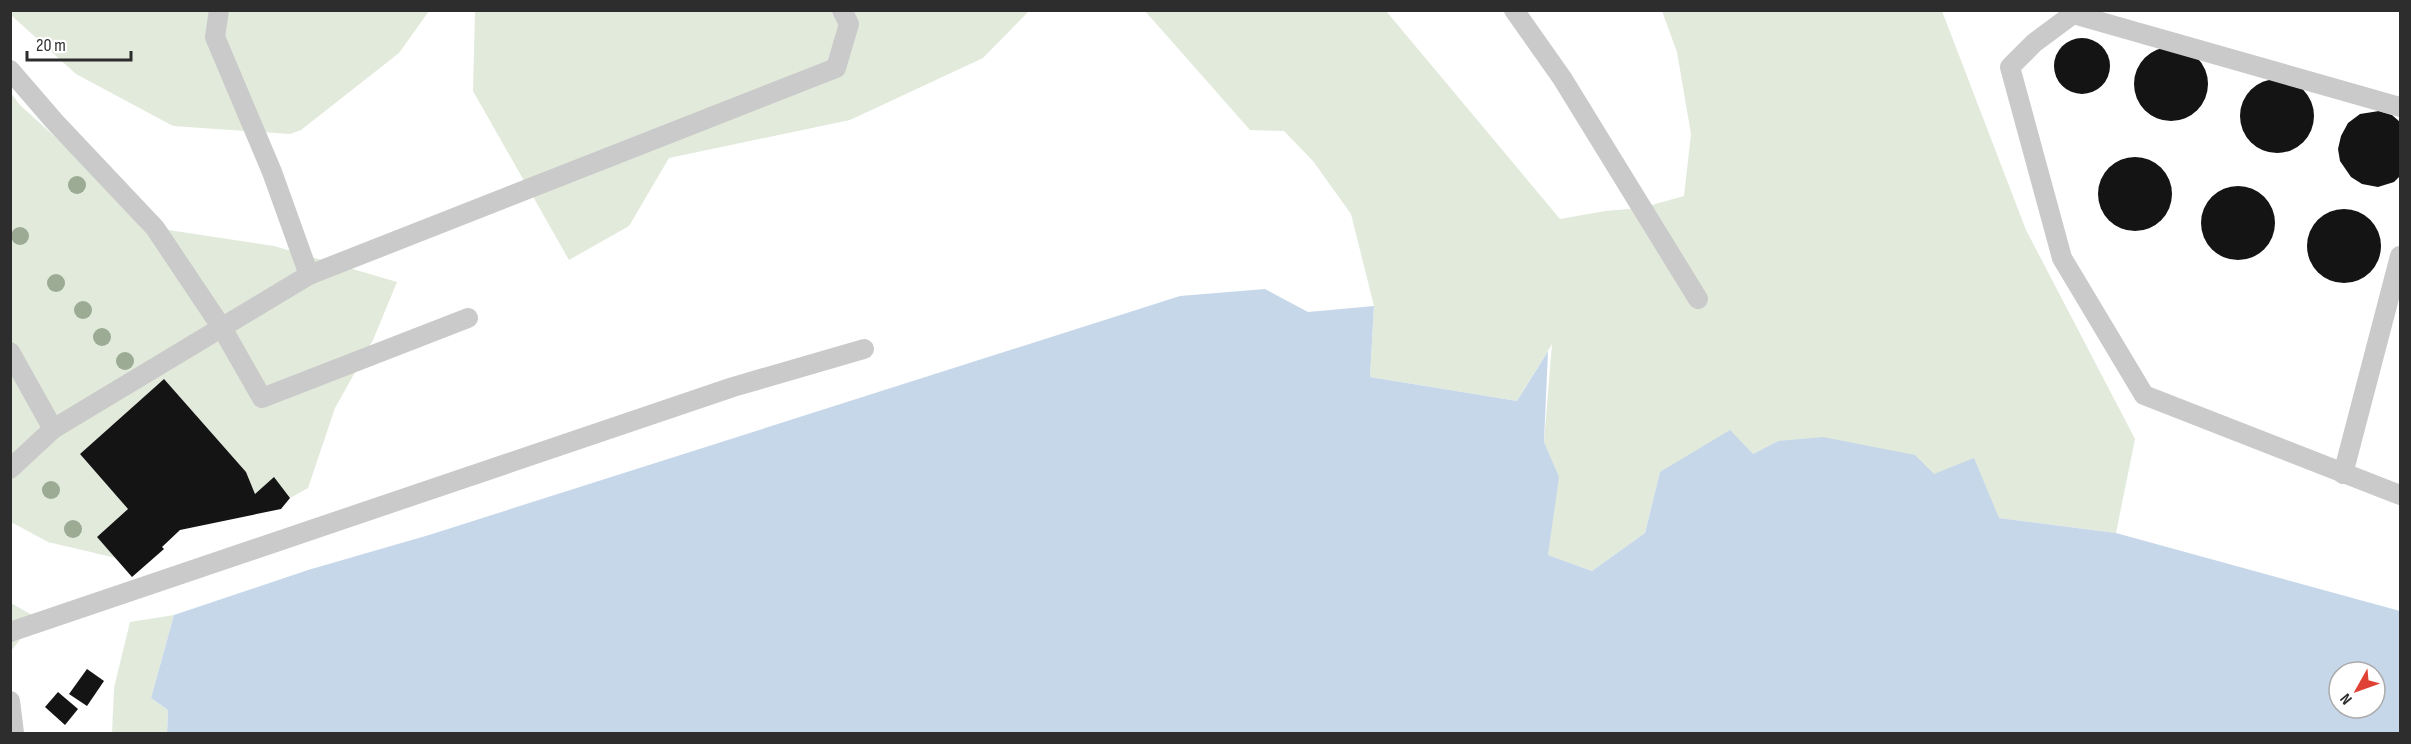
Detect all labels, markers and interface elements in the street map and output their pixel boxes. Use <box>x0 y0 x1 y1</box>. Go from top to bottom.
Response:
scale bar <box>27 24 130 62</box>
text: 20 m <box>36 35 66 56</box>
north arrow <box>2327 660 2387 720</box>
text: N <box>2337 689 2357 708</box>

